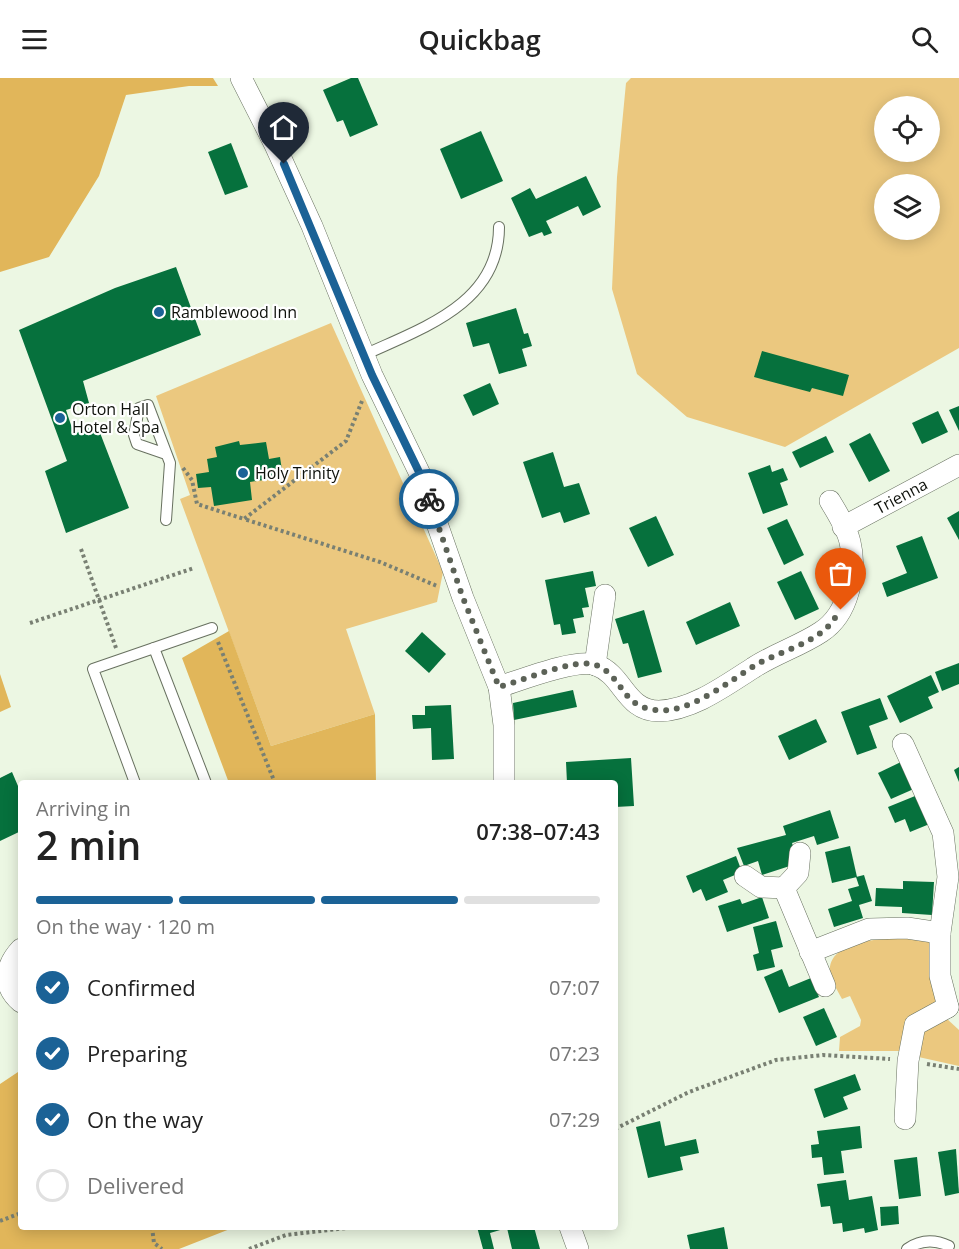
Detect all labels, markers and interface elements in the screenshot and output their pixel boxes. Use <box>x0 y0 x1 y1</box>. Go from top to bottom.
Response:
text: Quickbag <box>418 21 541 58</box>
icon: menu <box>18 23 51 56</box>
icon: search <box>908 23 941 56</box>
map controls <box>874 96 940 240</box>
button: locate <box>874 96 940 162</box>
pin <box>258 102 309 164</box>
icon: home <box>267 111 300 144</box>
button: layers <box>874 174 940 240</box>
place label: Ramblewood Inn <box>171 301 297 323</box>
marker: Ramblewood Inn <box>152 305 166 319</box>
place label: Orton Hall Hotel & Spa <box>72 398 160 438</box>
marker: Orton Hall Hotel & Spa <box>53 411 67 425</box>
place label: Holy Trinity <box>255 462 341 484</box>
marker: Holy Trinity <box>236 466 250 480</box>
courier <box>399 469 459 529</box>
street label: Trienna <box>871 473 931 519</box>
icon: bike <box>413 483 446 516</box>
pin <box>815 548 866 610</box>
icon: bag <box>824 557 857 590</box>
text: Arriving in <box>36 795 131 822</box>
text: 07:38–07:43 <box>476 816 600 846</box>
text: 2 min <box>36 818 141 871</box>
text: On the way · 120 m <box>36 913 215 940</box>
icon: check <box>36 971 69 1004</box>
text: Confirmed <box>87 972 196 1002</box>
text: 07:07 <box>549 974 600 1001</box>
icon: check <box>36 1037 69 1070</box>
text: Preparing <box>87 1038 187 1068</box>
text: 07:23 <box>549 1040 600 1067</box>
icon: check <box>36 1103 69 1136</box>
text: On the way <box>87 1104 203 1134</box>
text: 07:29 <box>549 1106 600 1133</box>
text: Delivered <box>87 1170 185 1200</box>

